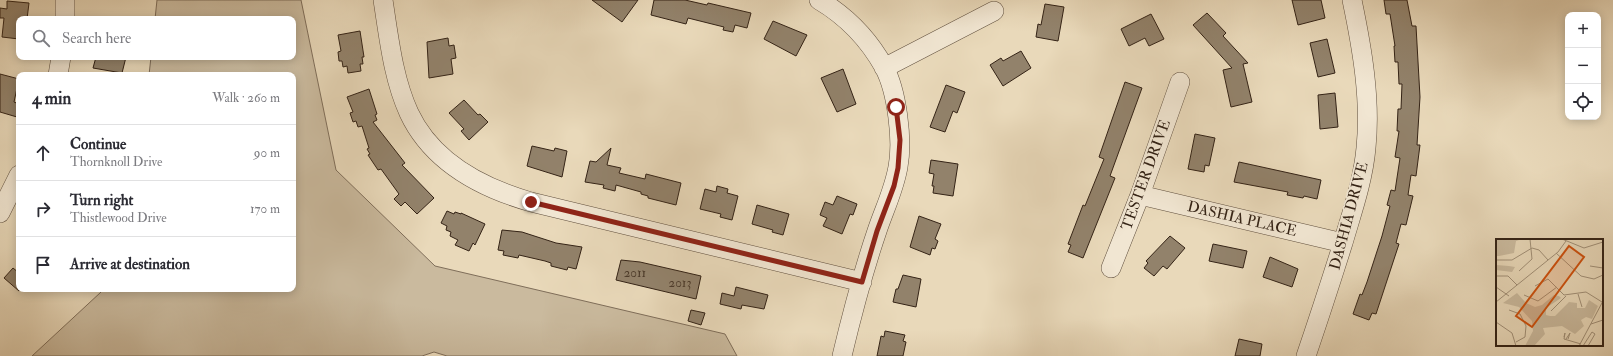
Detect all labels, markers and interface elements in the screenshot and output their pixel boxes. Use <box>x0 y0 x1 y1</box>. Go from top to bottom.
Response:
map controls <box>1565 12 1601 120</box>
button: + <box>1565 12 1601 48</box>
search box <box>16 16 296 60</box>
icon: search <box>30 27 52 49</box>
text: Search here <box>62 29 131 48</box>
button: − <box>1565 48 1601 84</box>
button: locate <box>1565 84 1601 120</box>
text: 4 min <box>32 88 71 109</box>
text: Walk · 260 m <box>212 90 280 106</box>
route start <box>887 98 905 116</box>
street label: TESTER DRIVE <box>1117 117 1175 233</box>
text: Continue <box>70 135 126 154</box>
icon: ahead <box>32 142 54 164</box>
text: 90 m <box>254 145 280 161</box>
text: Thornknoll Drive <box>70 154 163 170</box>
street label: DASHIA DRIVE <box>1325 160 1373 272</box>
text: Turn right <box>70 191 133 210</box>
route end <box>522 193 540 211</box>
street label: DASHIA PLACE <box>1185 197 1299 241</box>
icon: right <box>32 198 54 220</box>
text: 170 m <box>250 201 280 217</box>
text: Thistlewood Drive <box>70 210 167 226</box>
inset map <box>1496 239 1603 346</box>
icon: arrive <box>32 254 54 276</box>
text: Arrive at destination <box>70 255 190 274</box>
house number: 2011 <box>624 265 647 281</box>
house number: 2013 <box>669 275 691 291</box>

